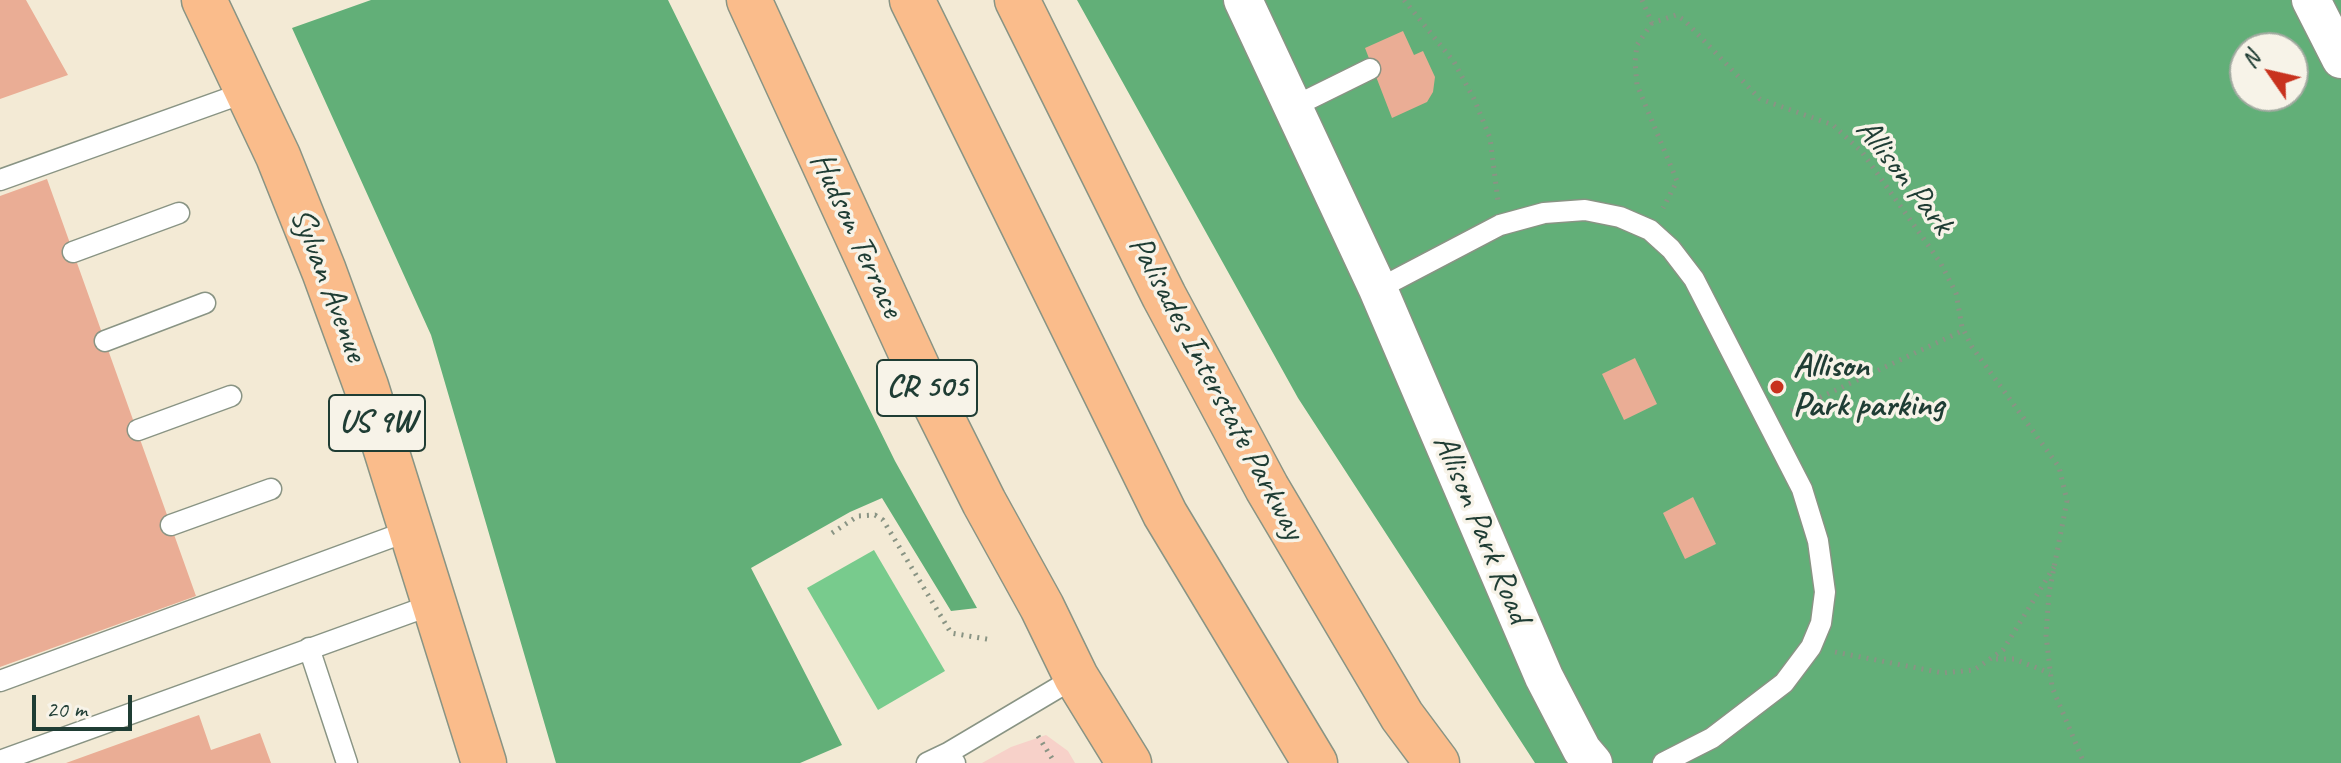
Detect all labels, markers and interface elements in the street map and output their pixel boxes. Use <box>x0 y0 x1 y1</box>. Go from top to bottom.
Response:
north arrow <box>2229 32 2309 112</box>
text: N <box>2235 46 2266 73</box>
street label: Allison Park <box>1846 111 1962 243</box>
street label: Hudson Terrace <box>800 146 912 324</box>
street label: Sylvan Avenue <box>280 202 376 368</box>
street label: Palisades Interstate Parkway <box>1119 229 1313 547</box>
place label: Allison Park parking <box>1793 347 1944 426</box>
road number: CR 505 <box>877 360 977 416</box>
marker: Allison Park parking <box>1768 378 1786 396</box>
road number: US 9W <box>329 395 425 451</box>
street label: Allison Park Road <box>1423 428 1539 630</box>
scale bar <box>36 679 136 729</box>
text: 20 m <box>46 694 87 724</box>

